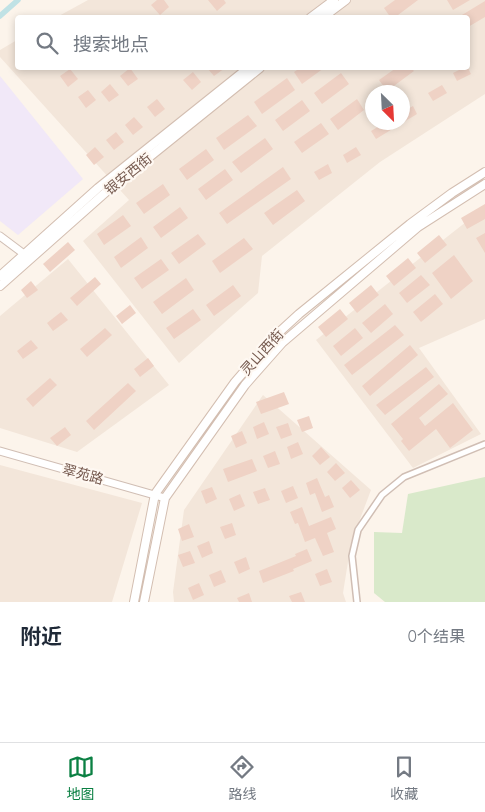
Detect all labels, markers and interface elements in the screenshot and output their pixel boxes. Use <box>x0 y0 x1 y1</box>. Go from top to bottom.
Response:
search box <box>15 15 470 70</box>
icon: search <box>33 29 61 57</box>
text: 搜索地点 <box>73 32 149 56</box>
north arrow <box>365 85 410 130</box>
street label: 银安西街 <box>101 149 155 199</box>
street label: 灵山西街 <box>237 325 287 379</box>
street label: 翠苑路 <box>60 460 106 488</box>
text: 附近 <box>20 623 62 649</box>
text: 0个结果 <box>407 626 465 646</box>
tab: 地图 <box>67 753 95 803</box>
tab: 路线 <box>228 753 256 803</box>
tab: 收藏 <box>390 753 418 803</box>

